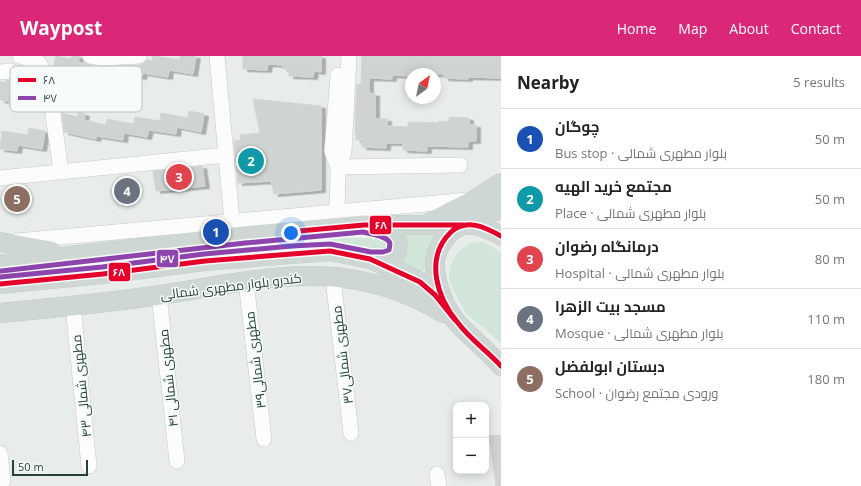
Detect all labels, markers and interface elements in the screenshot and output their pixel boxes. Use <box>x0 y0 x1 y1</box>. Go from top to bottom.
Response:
text: Waypost <box>20 15 102 41</box>
text: Home <box>617 19 656 38</box>
text: Map <box>678 19 707 38</box>
text: About <box>729 19 769 38</box>
text: Contact <box>791 19 841 38</box>
legend <box>10 66 142 112</box>
north arrow <box>405 68 441 104</box>
text: Nearby <box>517 71 579 94</box>
text: ۶۸ <box>43 72 55 87</box>
text: 5 results <box>793 73 845 91</box>
text: ۴۷ <box>43 90 57 105</box>
text: چوگان <box>555 116 599 136</box>
text: 1 <box>526 130 534 148</box>
text: 50 m <box>815 130 845 148</box>
text: Bus stop · بلوار مطهری شمالی <box>555 144 727 162</box>
pin: 2 <box>238 146 264 176</box>
pin: 3 <box>166 162 192 192</box>
pin: 4 <box>114 176 140 206</box>
text: مجتمع خرید الهیه <box>555 176 672 196</box>
pin: 5 <box>4 184 30 214</box>
text: 2 <box>526 190 534 208</box>
text: 50 m <box>815 190 845 208</box>
text: Place · بلوار مطهری شمالی <box>555 204 706 222</box>
line badge: ۶۸ <box>369 215 392 235</box>
pin: 1 <box>203 217 229 247</box>
text: ۶۸ <box>375 217 387 232</box>
your location <box>281 223 301 243</box>
text: درمانگاه رضوان <box>555 236 659 256</box>
line badge: ۴۷ <box>156 249 179 268</box>
text: 3 <box>526 250 534 268</box>
text: 80 m <box>815 250 845 268</box>
text: ۴۷ <box>159 251 175 266</box>
line badge: ۶۸ <box>108 262 131 282</box>
text: ۶۸ <box>113 264 125 279</box>
text: Hospital · بلوار مطهری شمالی <box>555 264 724 282</box>
street label: کندرو بلوار مطهری شمالی <box>159 268 303 304</box>
text: مسجد بیت الزهرا <box>555 296 666 316</box>
street label: مطهرى شمالى۳۷ <box>327 305 357 405</box>
street label: مطهرى شمالى۳۹ <box>240 310 270 410</box>
text: 4 <box>526 310 534 328</box>
text: 110 m <box>807 310 845 328</box>
text: Mosque · بلوار مطهری شمالی <box>555 324 723 342</box>
street label: ۴۱ مطهرى شمالى <box>154 328 182 428</box>
street label: مطهرى شمالى ۴۳ <box>67 334 95 438</box>
text: دبستان ابولفضل <box>555 356 665 376</box>
text: 5 <box>526 370 534 388</box>
text: 180 m <box>807 370 845 388</box>
text: School · ورودی مجتمع رضوان <box>555 384 718 402</box>
map controls <box>453 402 489 474</box>
button: + <box>453 402 489 438</box>
button: − <box>453 438 489 474</box>
scale bar <box>12 458 88 477</box>
text: 50 m <box>18 459 44 474</box>

